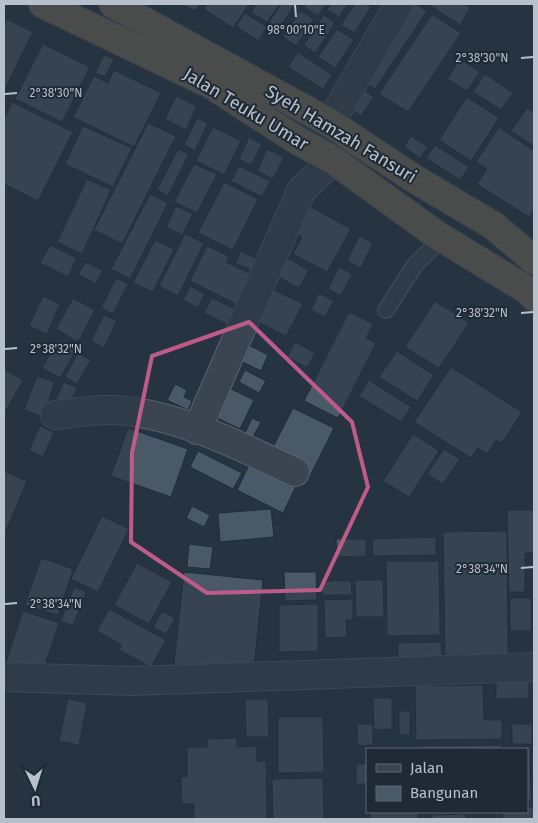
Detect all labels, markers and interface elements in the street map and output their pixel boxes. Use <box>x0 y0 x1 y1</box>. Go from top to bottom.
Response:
text: 98°00'10"E <box>267 23 325 37</box>
text: 2°38'30"N <box>456 51 508 65</box>
street label: Jalan Teuku Umar <box>179 63 313 155</box>
street label: Syeh Hamzah Fansuri <box>261 80 421 188</box>
text: 2°38'30"N <box>30 86 82 100</box>
text: 2°38'32"N <box>456 306 508 320</box>
text: 2°38'32"N <box>30 342 82 356</box>
text: 2°38'34"N <box>456 562 508 576</box>
text: 2°38'34"N <box>30 597 82 611</box>
legend <box>366 748 528 813</box>
text: Jalan <box>410 759 444 777</box>
north arrow <box>10 763 60 813</box>
text: Bangunan <box>410 784 478 802</box>
text: U <box>31 792 41 809</box>

